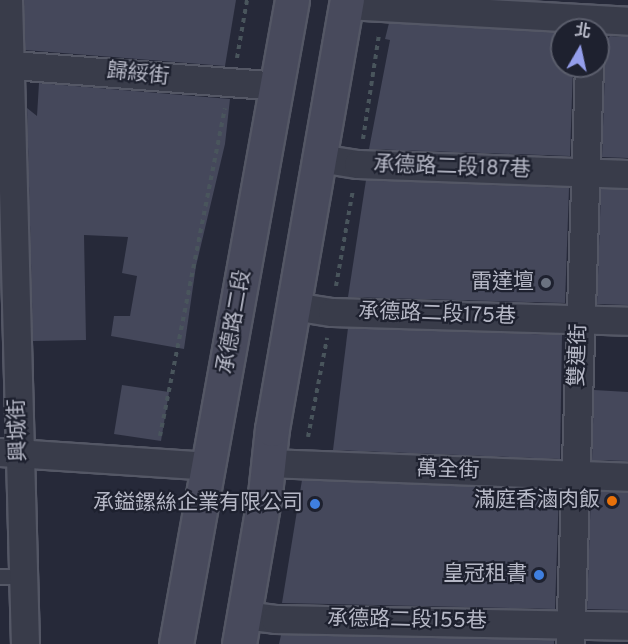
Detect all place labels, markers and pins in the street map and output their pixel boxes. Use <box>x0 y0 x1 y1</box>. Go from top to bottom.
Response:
place label: 雷達壇 <box>471 270 534 296</box>
marker: 雷達壇 <box>539 276 553 290</box>
place label: 滿庭香滷肉飯 <box>474 488 600 514</box>
place label: 承鎰鏍絲企業有限公司 <box>93 491 303 517</box>
marker: 滿庭香滷肉飯 <box>605 494 619 508</box>
marker: 承鎰鏍絲企業有限公司 <box>308 497 322 511</box>
place label: 皇冠租書 <box>443 562 527 588</box>
marker: 皇冠租書 <box>532 568 546 582</box>

